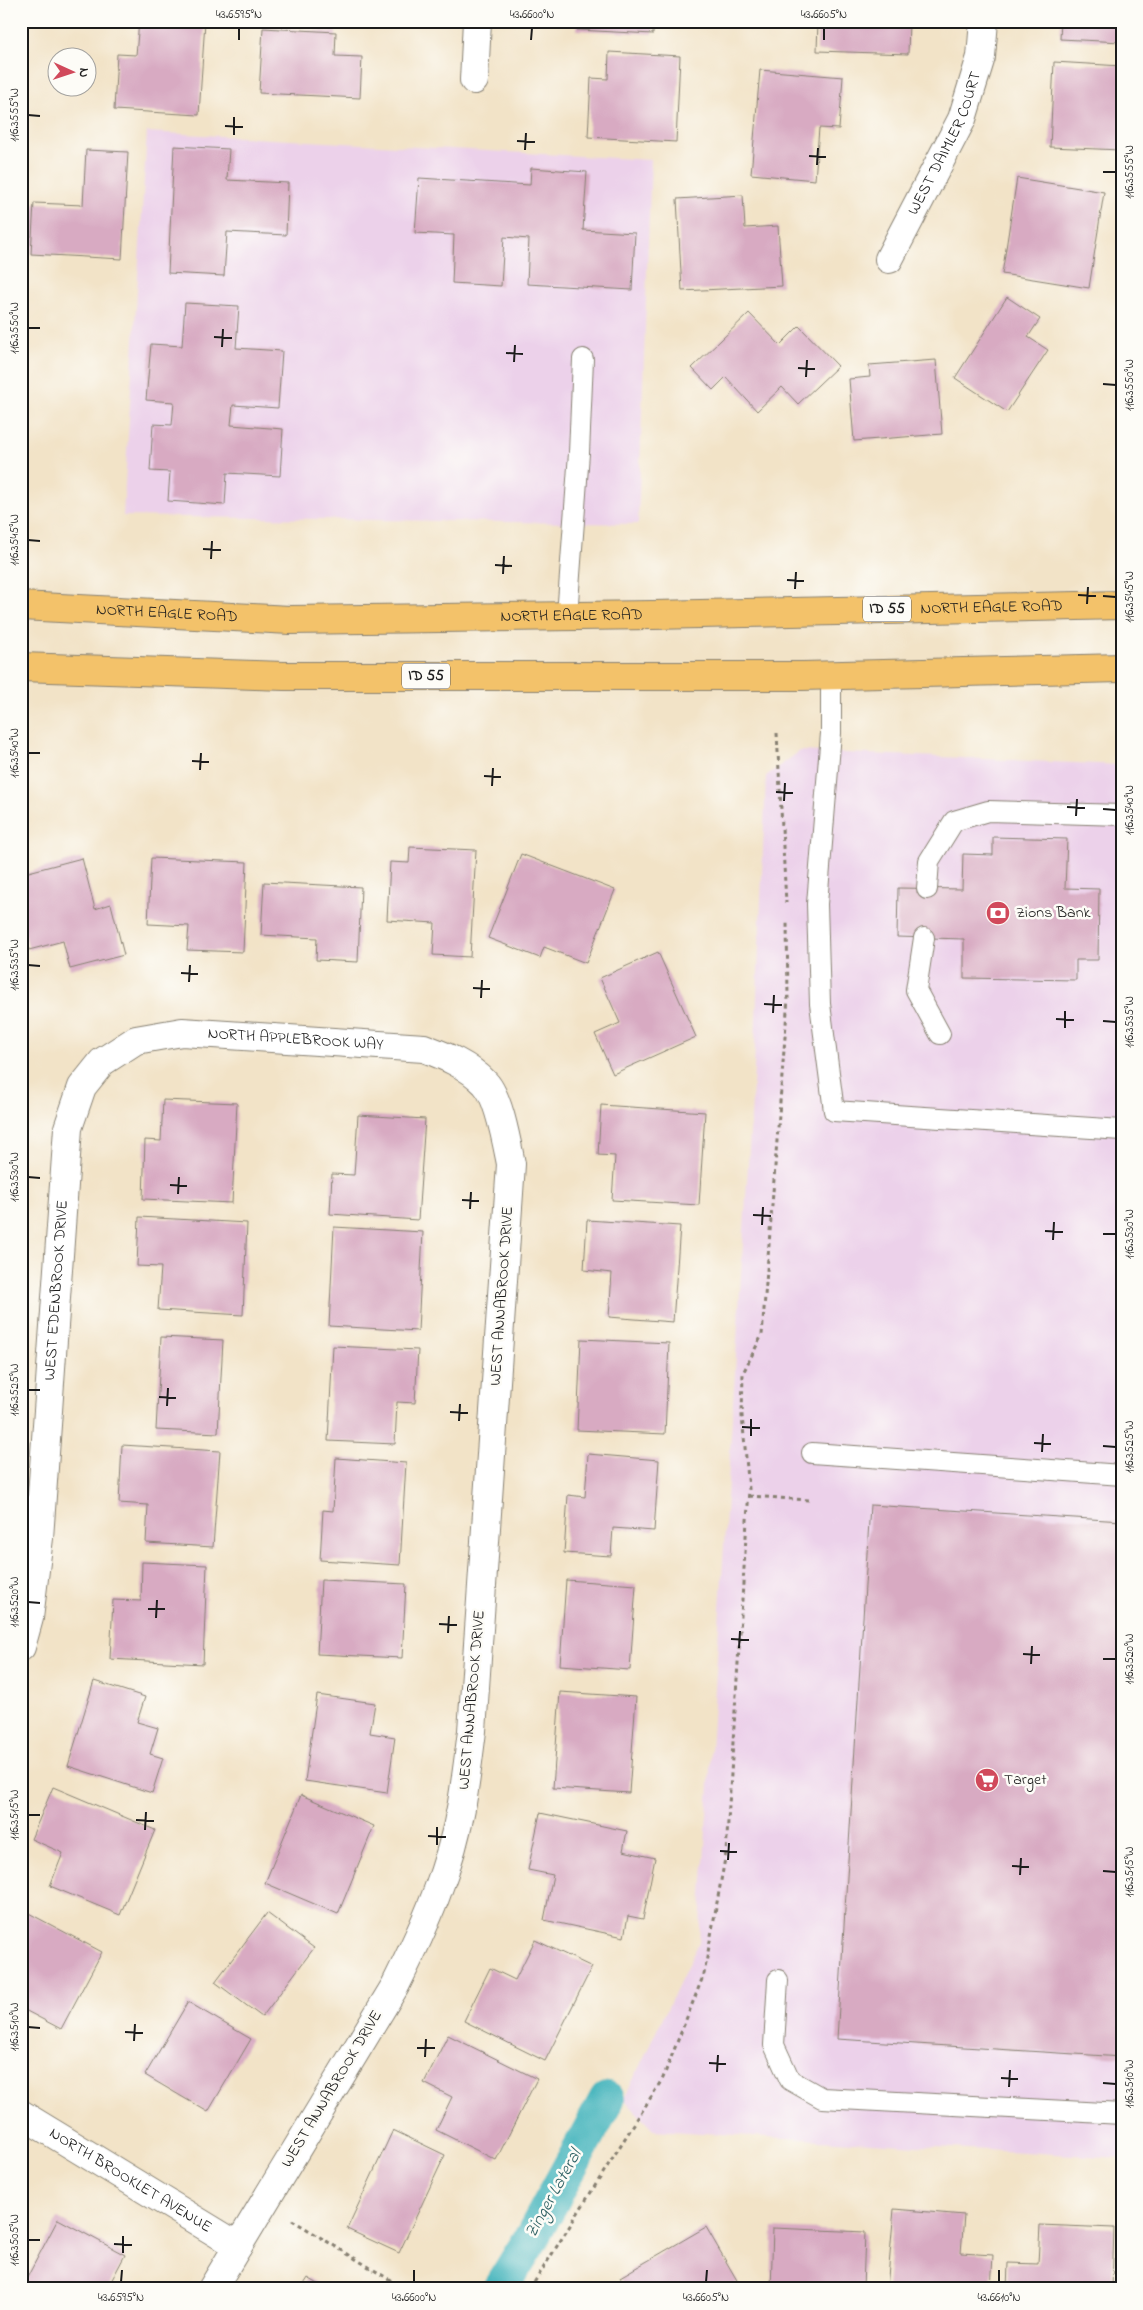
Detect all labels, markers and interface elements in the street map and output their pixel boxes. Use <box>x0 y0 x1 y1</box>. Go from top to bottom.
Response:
text: 43.6595°N <box>216 6 262 24</box>
text: 43.6600°N <box>510 6 554 24</box>
text: 43.6605°N <box>801 6 847 24</box>
north arrow <box>48 48 98 98</box>
text: N <box>73 67 94 78</box>
street label: WEST DAIMLER COURT <box>902 68 988 219</box>
text: 116.3555°W <box>6 88 24 142</box>
text: 116.3555°W <box>1121 145 1139 199</box>
text: 116.3550°W <box>6 302 24 354</box>
text: 116.3550°W <box>1121 359 1139 411</box>
text: 116.3545°W <box>6 514 24 566</box>
text: 116.3545°W <box>1121 571 1139 623</box>
street label: NORTH EAGLE ROAD <box>920 594 1063 621</box>
road number: ID 55 <box>863 596 911 622</box>
street label: NORTH EAGLE ROAD <box>95 598 238 629</box>
street label: NORTH EAGLE ROAD <box>500 603 643 629</box>
road number: ID 55 <box>402 664 450 688</box>
text: 116.3540°W <box>6 728 24 778</box>
text: 116.3540°W <box>1121 785 1139 835</box>
bank icon: Zions Bank <box>985 900 1011 926</box>
place label: Zions Bank <box>1016 901 1092 925</box>
text: 116.3535°W <box>6 939 24 991</box>
text: 116.3535°W <box>1121 996 1139 1048</box>
street label: NORTH APPLEBROOK WAY <box>207 1022 385 1057</box>
text: 116.3530°W <box>6 1152 24 1202</box>
street label: WEST EDENBROOK DRIVE <box>38 1199 75 1381</box>
street label: WEST ANNABROOK DRIVE <box>484 1205 520 1387</box>
text: 116.3530°W <box>1121 1209 1139 1259</box>
text: 116.3525°W <box>6 1364 24 1416</box>
text: 116.3525°W <box>1121 1421 1139 1473</box>
text: 116.3520°W <box>6 1577 24 1627</box>
street label: WEST ANNABROOK DRIVE <box>452 1609 492 1791</box>
text: 116.3520°W <box>1121 1634 1139 1684</box>
supermarket icon: Target <box>974 1767 1000 1793</box>
place label: Target <box>1004 1768 1047 1792</box>
text: 116.3515°W <box>6 1790 24 1840</box>
text: 116.3515°W <box>1121 1847 1139 1897</box>
text: 116.3510°W <box>6 2003 24 2051</box>
street label: WEST ANNABROOK DRIVE <box>275 2006 389 2172</box>
text: 116.3510°W <box>1121 2060 1139 2108</box>
street label: NORTH BROOKLET AVENUE <box>44 2122 216 2239</box>
water label: Zinger Lateral <box>519 2143 590 2243</box>
text: 116.3505°W <box>6 2214 24 2266</box>
text: 43.6595°N <box>98 2289 144 2307</box>
text: 43.6600°N <box>392 2289 436 2307</box>
text: 43.6605°N <box>683 2289 729 2307</box>
text: 43.6610°N <box>977 2289 1021 2307</box>

